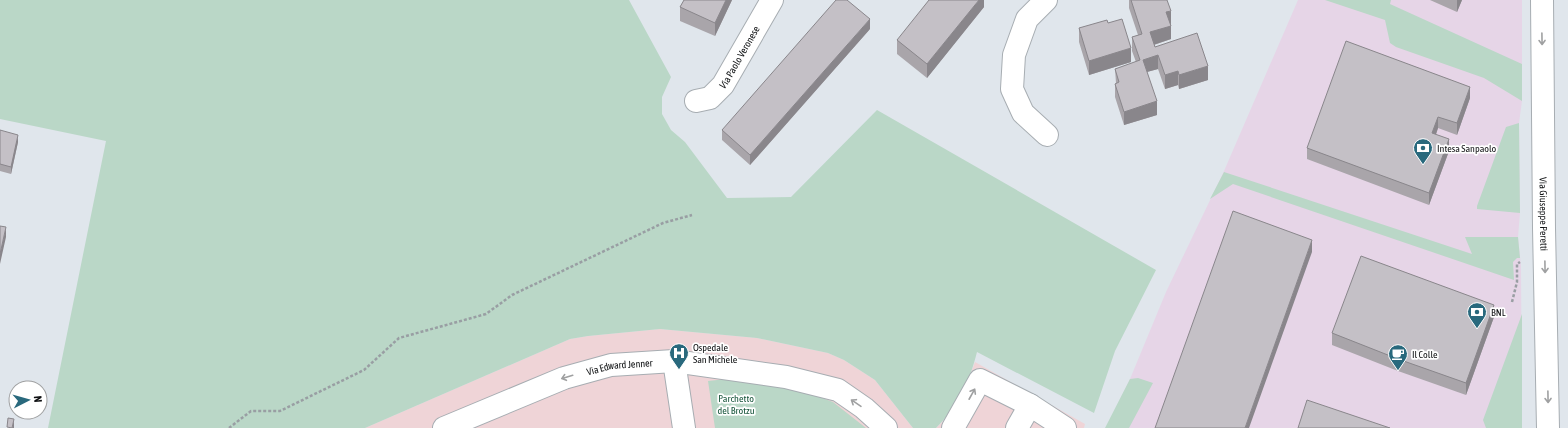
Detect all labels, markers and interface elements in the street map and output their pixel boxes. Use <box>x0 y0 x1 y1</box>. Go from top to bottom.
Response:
street label: Via Paolo Veronese <box>717 23 762 91</box>
one-way arrow <box>1538 32 1546 45</box>
bank icon: Intesa Sanpaolo <box>1412 137 1434 165</box>
place label: Intesa Sanpaolo <box>1437 143 1497 154</box>
street label: Via Giuseppe Peretti <box>1538 177 1550 251</box>
one-way arrow <box>1541 260 1549 273</box>
bank icon: BNL <box>1466 301 1488 329</box>
place label: BNL <box>1491 307 1506 318</box>
hospital icon: Ospedale San Michele <box>668 342 690 370</box>
place label: Ospedale San Michele <box>693 342 738 365</box>
cafe icon: Il Colle <box>1387 343 1409 371</box>
place label: Il Colle <box>1412 349 1438 360</box>
street label: Via Edward Jenner <box>585 357 654 377</box>
one-way arrow <box>560 374 573 381</box>
north arrow <box>8 380 48 420</box>
one-way arrow <box>969 388 977 400</box>
one-way arrow <box>1544 390 1552 403</box>
park label: Parchetto del Brotzu <box>718 393 755 416</box>
text: N <box>32 395 44 403</box>
one-way arrow <box>851 399 862 407</box>

